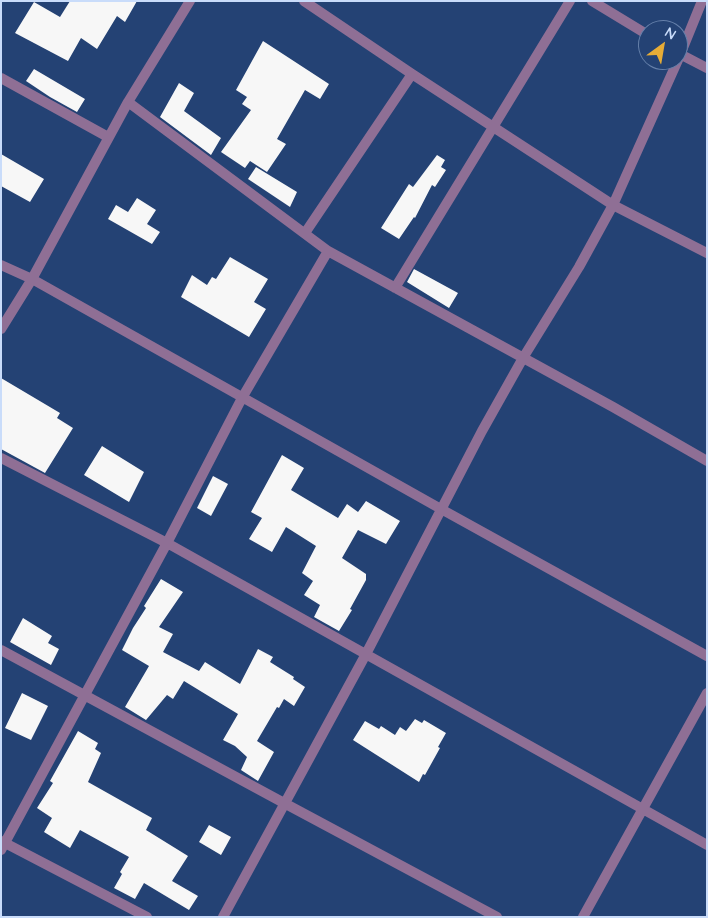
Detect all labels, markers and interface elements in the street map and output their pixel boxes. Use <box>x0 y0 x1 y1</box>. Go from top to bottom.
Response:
north arrow <box>638 20 688 70</box>
text: N <box>661 23 680 43</box>

